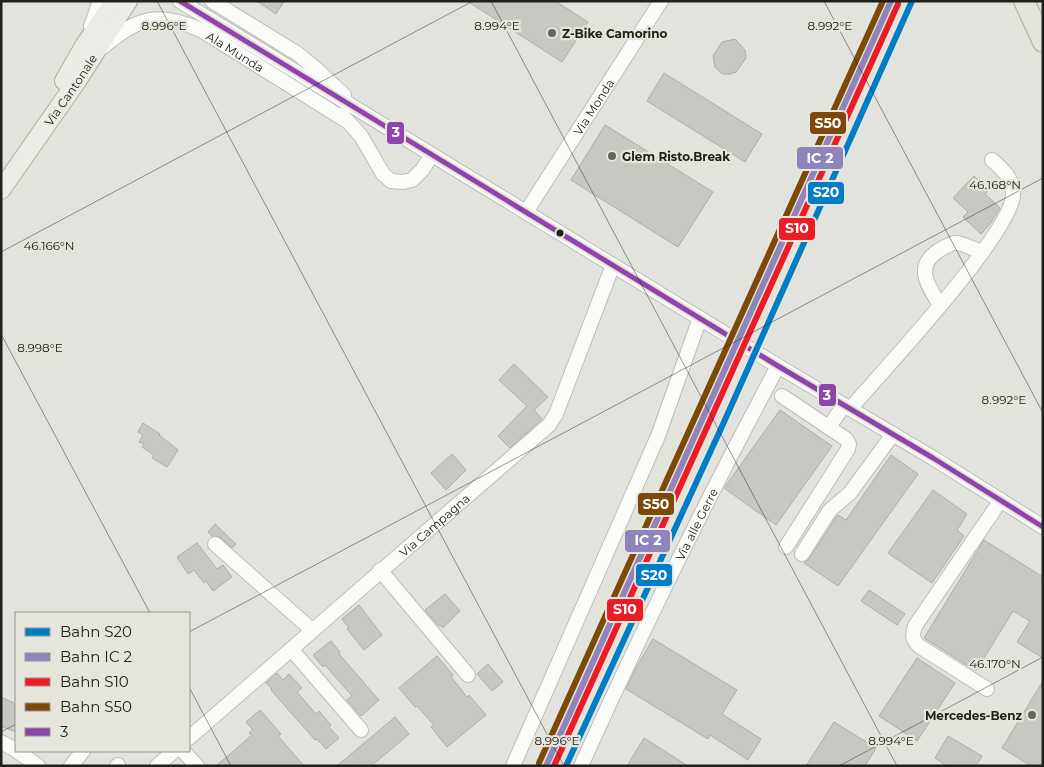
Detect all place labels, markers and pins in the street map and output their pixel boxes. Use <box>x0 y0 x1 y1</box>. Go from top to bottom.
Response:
place label: Z-Bike Camorino <box>562 26 668 41</box>
marker: Z-Bike Camorino <box>546 27 558 39</box>
place label: Glem Risto.Break <box>622 149 730 164</box>
marker: Glem Risto.Break <box>606 150 618 162</box>
unlabelled marker <box>555 228 565 238</box>
place label: Mercedes-Benz <box>925 708 1022 723</box>
marker: Mercedes-Benz <box>1026 709 1038 721</box>

